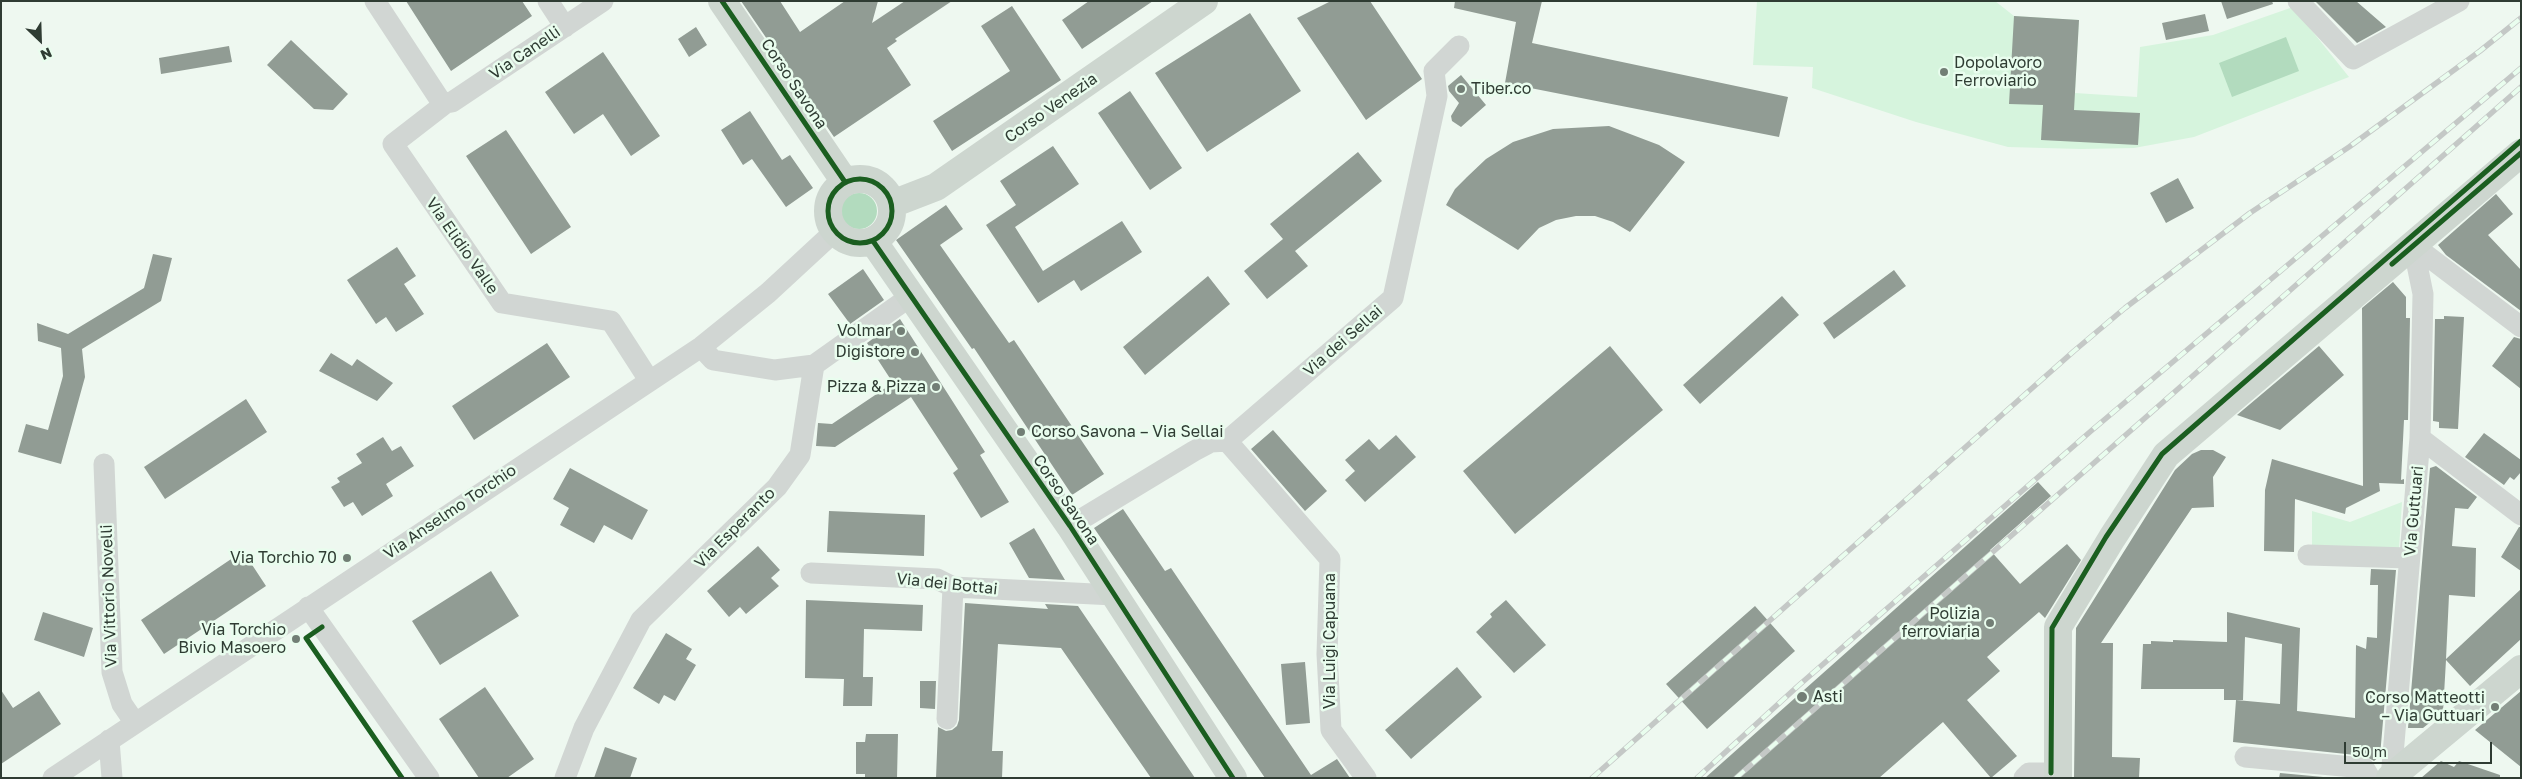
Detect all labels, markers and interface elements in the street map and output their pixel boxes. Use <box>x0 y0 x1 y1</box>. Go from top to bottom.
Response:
north arrow <box>15 15 65 65</box>
street label: Via Canelli <box>486 22 564 84</box>
street label: Corso Savona <box>757 35 831 133</box>
text: N <box>38 44 55 64</box>
place label: Dopolavoro Ferroviario <box>1954 53 2042 91</box>
marker: Dopolavoro Ferroviario <box>1938 66 1950 78</box>
street label: Corso Venezia <box>1001 69 1101 147</box>
place label: Tiber.co <box>1471 79 1531 99</box>
marker: Tiber.co <box>1455 83 1467 95</box>
street label: Via Elidio Valle <box>422 194 502 298</box>
street label: Via dei Sellai <box>1300 301 1386 381</box>
place label: Volmar <box>837 321 891 341</box>
marker: Volmar <box>895 325 907 337</box>
place label: Digistore <box>836 342 905 362</box>
marker: Digistore <box>909 346 921 358</box>
place label: Pizza & Pizza <box>827 377 926 397</box>
marker: Pizza & Pizza <box>930 381 942 393</box>
place label: Corso Savona – Via Sellai <box>1031 422 1223 442</box>
marker: Corso Savona – Via Sellai <box>1015 426 1027 438</box>
street label: Corso Savona <box>1029 451 1103 549</box>
street label: Via Anselmo Torchio <box>380 460 520 564</box>
street label: Via Guttuari <box>2400 465 2428 557</box>
street label: Via Esperanto <box>691 484 779 572</box>
street label: Via Vittorio Novelli <box>97 524 121 668</box>
place label: Via Torchio 70 <box>230 548 337 568</box>
marker: Via Torchio 70 <box>341 552 353 564</box>
street label: Via dei Bottai <box>895 569 999 599</box>
street label: Via Luigi Capuana <box>1320 573 1340 709</box>
place label: Polizia ferroviaria <box>1902 604 1980 642</box>
marker: Polizia ferroviaria <box>1984 617 1996 629</box>
place label: Via Torchio Bivio Masoero <box>178 620 286 658</box>
marker: Via Torchio Bivio Masoero <box>290 633 302 645</box>
place label: Asti <box>1813 687 1843 707</box>
place label: Corso Matteotti – Via Guttuari <box>2365 688 2485 726</box>
marker: Asti <box>1795 690 1809 704</box>
marker: Corso Matteotti – Via Guttuari <box>2489 701 2501 713</box>
scale bar <box>2347 732 2494 764</box>
text: 50 m <box>2352 742 2387 760</box>

